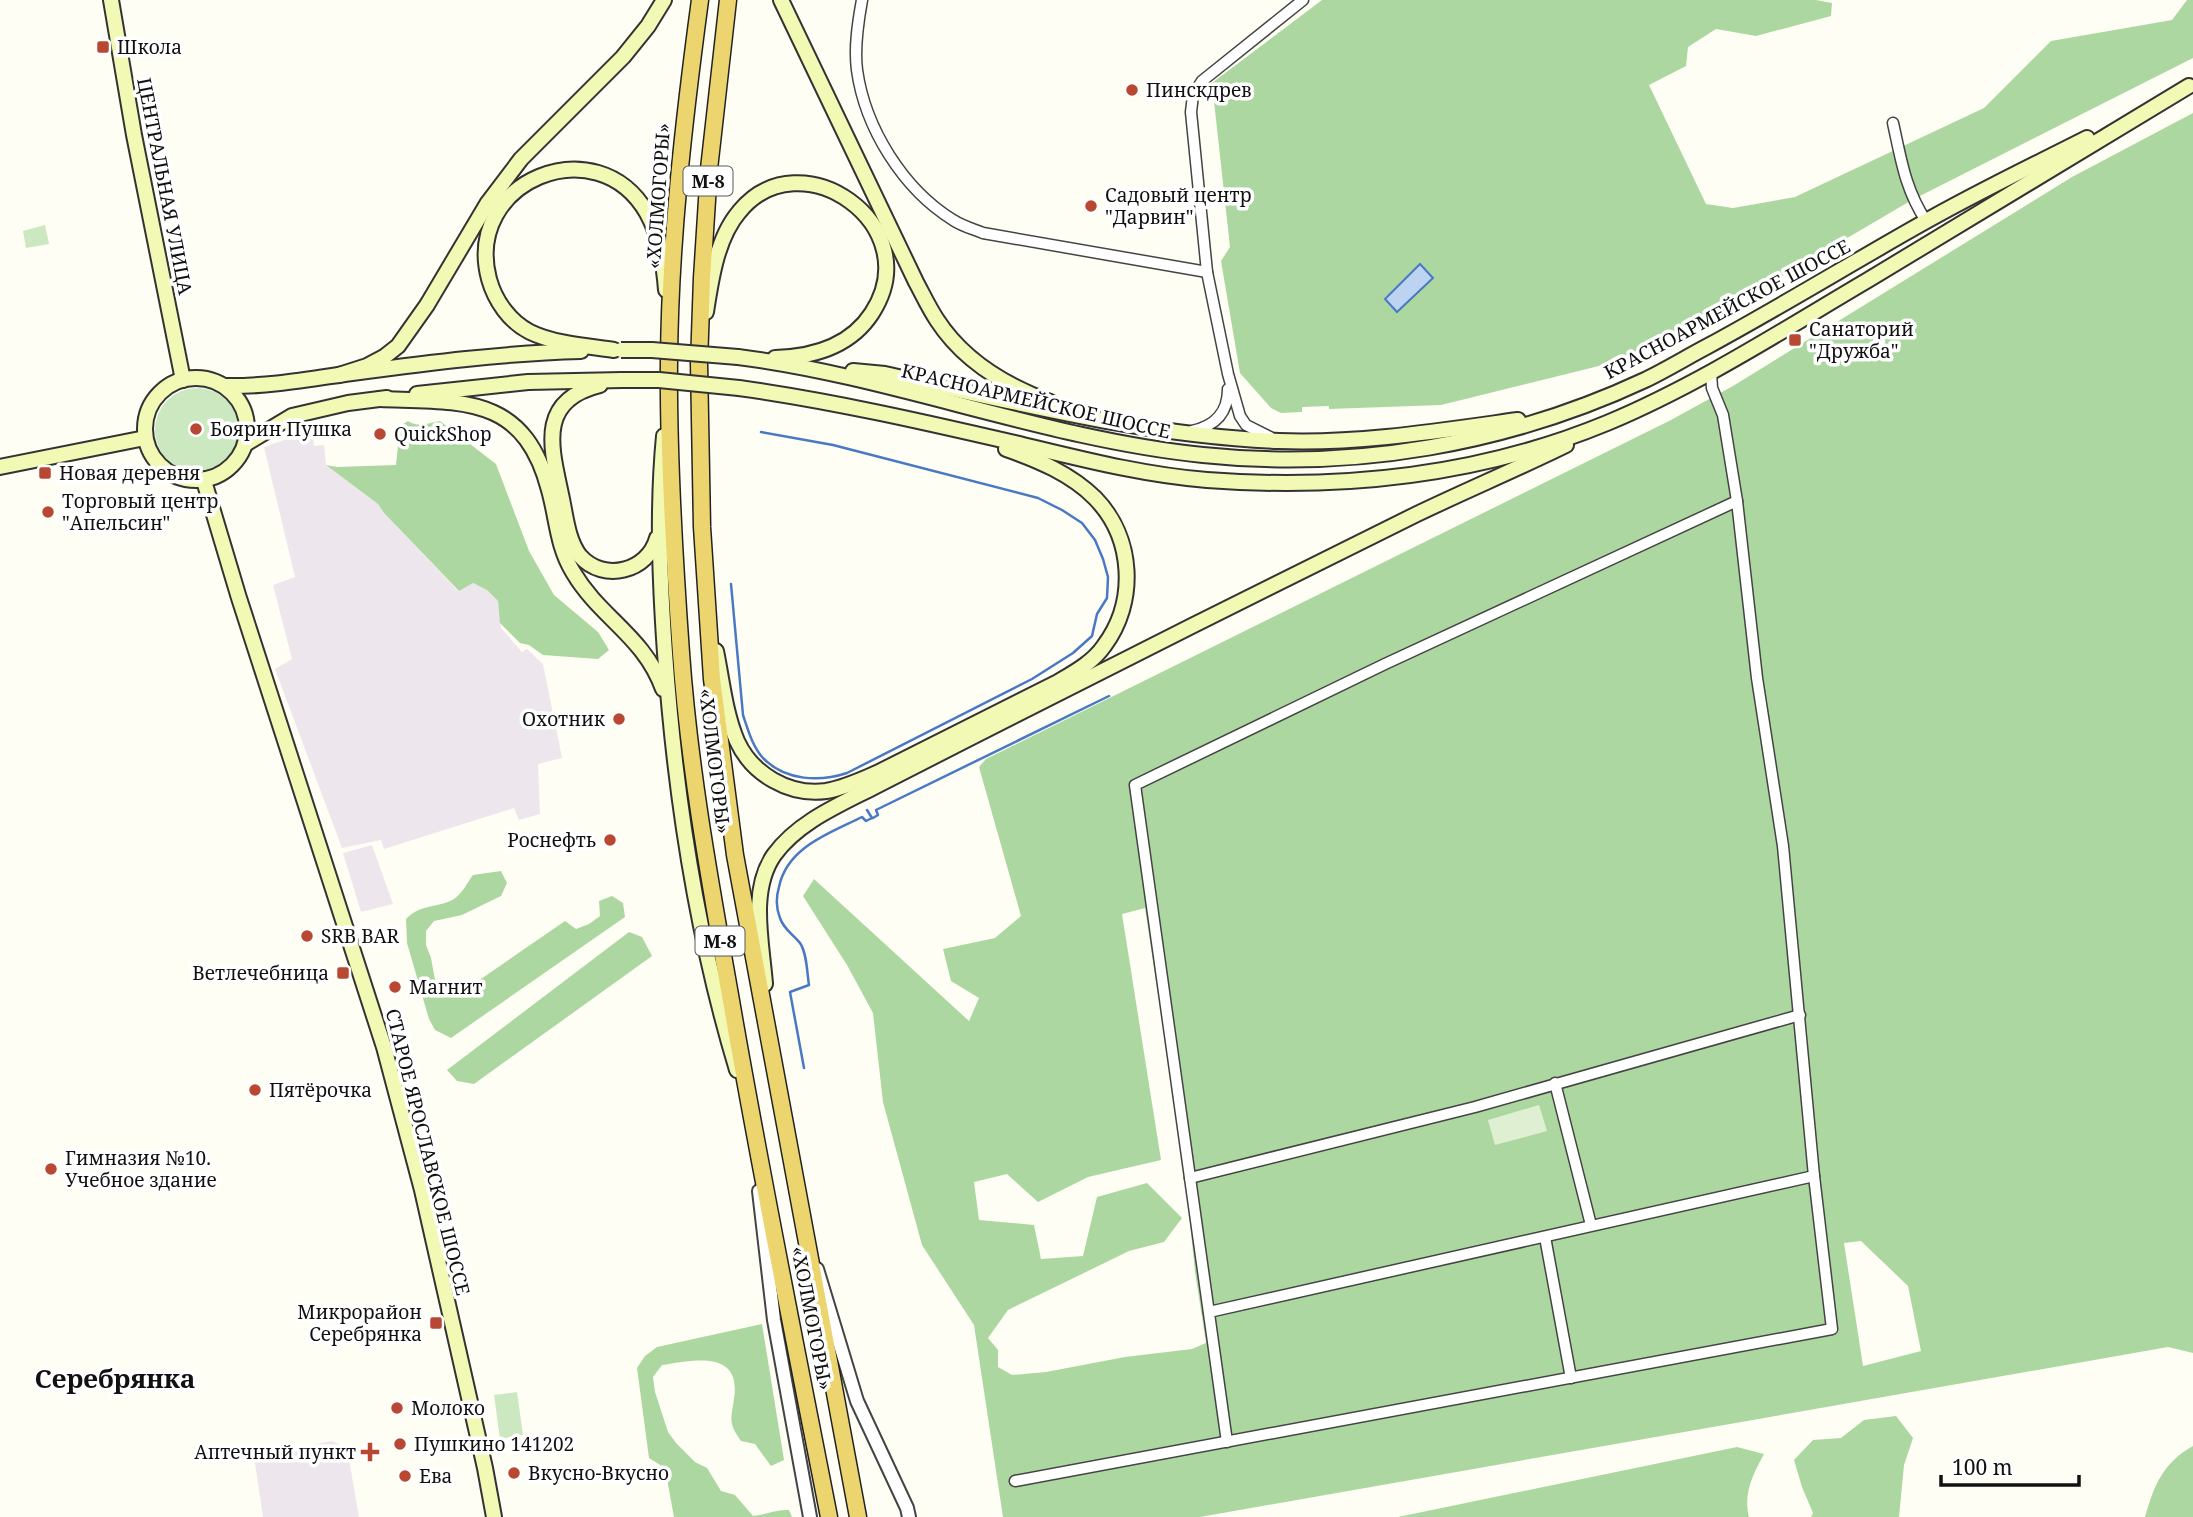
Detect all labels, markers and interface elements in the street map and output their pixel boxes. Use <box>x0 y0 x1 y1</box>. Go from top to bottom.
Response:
place label: Школа <box>117 34 182 60</box>
marker: Школа <box>95 39 111 55</box>
street label: ЦЕНТРАЛЬНАЯ УЛИЦА <box>131 75 199 297</box>
place label: Пинскдрев <box>1146 77 1252 103</box>
marker: Пинскдрев <box>1124 82 1140 98</box>
street label: «ХОЛМОГОРЫ» <box>640 122 676 270</box>
road number: М-8 <box>684 166 732 196</box>
place label: Садовый центр "Дарвин" <box>1105 182 1252 230</box>
marker: Садовый центр "Дарвин" <box>1083 198 1099 214</box>
street label: КРАСНОАРМЕЙСКОЕ ШОССЕ <box>1599 233 1855 385</box>
place label: Санаторий "Дружба" <box>1809 316 1914 364</box>
marker: Санаторий "Дружба" <box>1787 332 1803 348</box>
street label: КРАСНОАРМЕЙСКОЕ ШОССЕ <box>899 357 1173 445</box>
place label: Боярин Пушка <box>210 416 352 442</box>
marker: Боярин Пушка <box>188 421 204 437</box>
place label: QuickShop <box>394 421 492 447</box>
marker: QuickShop <box>372 426 388 442</box>
place label: Новая деревня <box>59 460 201 486</box>
marker: Новая деревня <box>37 465 53 481</box>
place label: Торговый центр "Апельсин" <box>62 488 218 536</box>
marker: Торговый центр "Апельсин" <box>40 504 56 520</box>
street label: «ХОЛМОГОРЫ» <box>693 687 737 835</box>
place label: Охотник <box>522 706 606 732</box>
marker: Охотник <box>611 711 627 727</box>
place label: Роснефть <box>507 827 596 853</box>
marker: Роснефть <box>602 832 618 848</box>
place label: SRB BAR <box>321 923 400 949</box>
road number: М-8 <box>696 926 744 956</box>
marker: SRB BAR <box>299 928 315 944</box>
place label: Ветлечебница <box>192 960 329 986</box>
marker: Ветлечебница <box>335 965 351 981</box>
place label: Магнит <box>409 974 483 1000</box>
marker: Магнит <box>387 979 403 995</box>
street label: СТАРОЕ ЯРОСЛАВСКОЕ ШОССЕ <box>380 1006 476 1298</box>
place label: Пятёрочка <box>269 1077 372 1103</box>
marker: Пятёрочка <box>247 1082 263 1098</box>
place label: Гимназия №10. Учебное здание <box>65 1145 217 1193</box>
marker: Гимназия №10. Учебное здание <box>43 1161 59 1177</box>
street label: «ХОЛМОГОРЫ» <box>785 1244 839 1392</box>
place label: Микрорайон Серебрянка <box>297 1299 422 1347</box>
marker: Микрорайон Серебрянка <box>428 1315 444 1331</box>
district label: Серебрянка <box>35 1360 195 1396</box>
place label: Молоко <box>411 1395 485 1421</box>
marker: Молоко <box>389 1400 405 1416</box>
place label: Пушкино 141202 <box>414 1431 574 1457</box>
marker: Пушкино 141202 <box>392 1436 408 1452</box>
place label: Аптечный пункт <box>194 1439 356 1465</box>
marker: Аптечный пункт <box>362 1444 378 1460</box>
scale bar <box>1941 1444 2079 1488</box>
text: 100 m <box>1952 1453 2013 1481</box>
place label: Вкусно-Вкусно <box>528 1460 669 1486</box>
place label: Ева <box>419 1463 452 1489</box>
marker: Вкусно-Вкусно <box>506 1465 522 1481</box>
marker: Ева <box>397 1468 413 1484</box>

